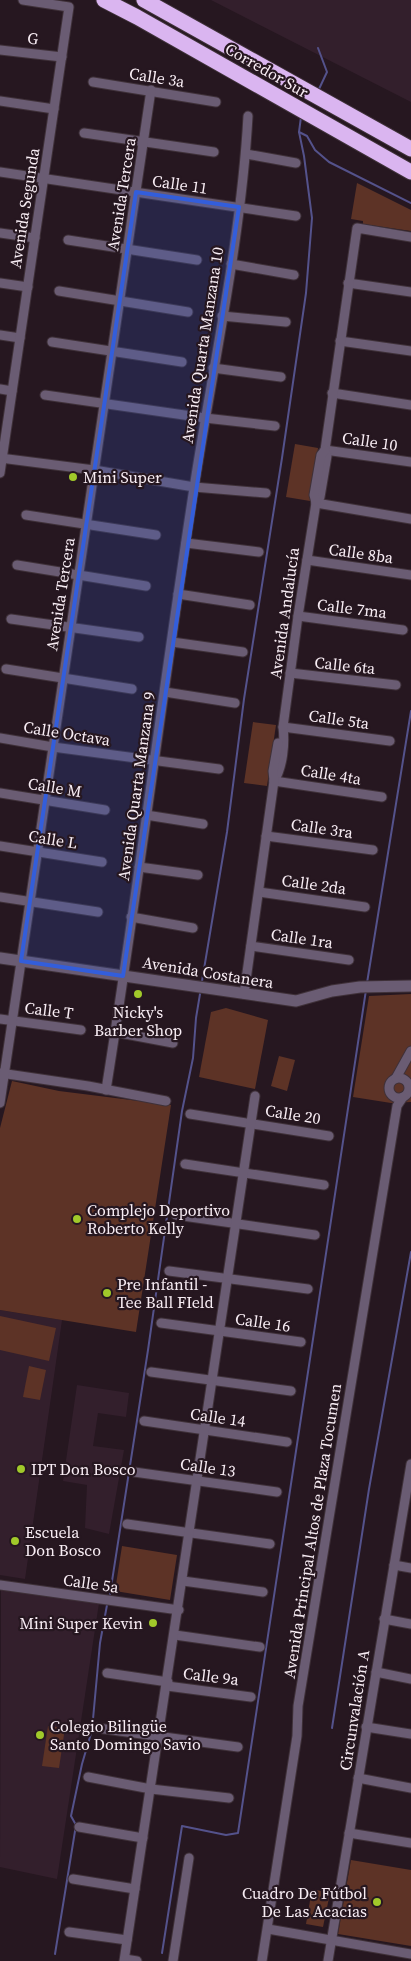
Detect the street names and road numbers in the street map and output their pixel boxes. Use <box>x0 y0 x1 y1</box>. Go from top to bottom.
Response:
street label: G <box>26 26 40 50</box>
street label: Corredor Sur <box>221 37 313 103</box>
street label: Calle 3a <box>128 62 187 92</box>
street label: Avenida Tercera <box>101 135 141 252</box>
street label: Avenida Segunda <box>4 145 45 270</box>
street label: Calle 11 <box>151 169 209 199</box>
street label: Avenida Quarta Manzana 10 <box>176 245 228 445</box>
street label: Calle 10 <box>341 426 399 456</box>
street label: Avenida Tercera <box>40 535 80 652</box>
street label: Calle 8ba <box>327 538 396 569</box>
street label: Avenida Andalucía <box>264 545 304 680</box>
street label: Calle 7ma <box>316 593 389 623</box>
street label: Calle 6ta <box>314 651 377 679</box>
street label: Avenida Quarta Manzana 9 <box>112 690 160 882</box>
street label: Calle 5ta <box>307 704 372 734</box>
street label: Calle Octava <box>22 715 113 751</box>
street label: Calle 4ta <box>299 758 364 790</box>
street label: Calle M <box>27 772 83 802</box>
street label: Calle 3ra <box>290 813 355 843</box>
street label: Calle L <box>27 824 79 854</box>
street label: Calle 2da <box>280 869 348 900</box>
street label: Calle 1ra <box>270 923 335 953</box>
street label: Avenida Costanera <box>141 951 276 993</box>
street label: Calle T <box>23 996 75 1024</box>
street label: Calle 20 <box>264 1099 322 1129</box>
street label: Calle 16 <box>234 1307 292 1337</box>
street label: Avenida Principal Altos de Plaza Tocumen <box>278 1382 346 1680</box>
street label: Calle 14 <box>189 1402 247 1432</box>
street label: Calle 13 <box>179 1452 237 1482</box>
street label: Calle 5a <box>62 1568 121 1598</box>
street label: Circunvalación A <box>334 1648 374 1772</box>
street label: Calle 9a <box>182 1662 241 1690</box>

